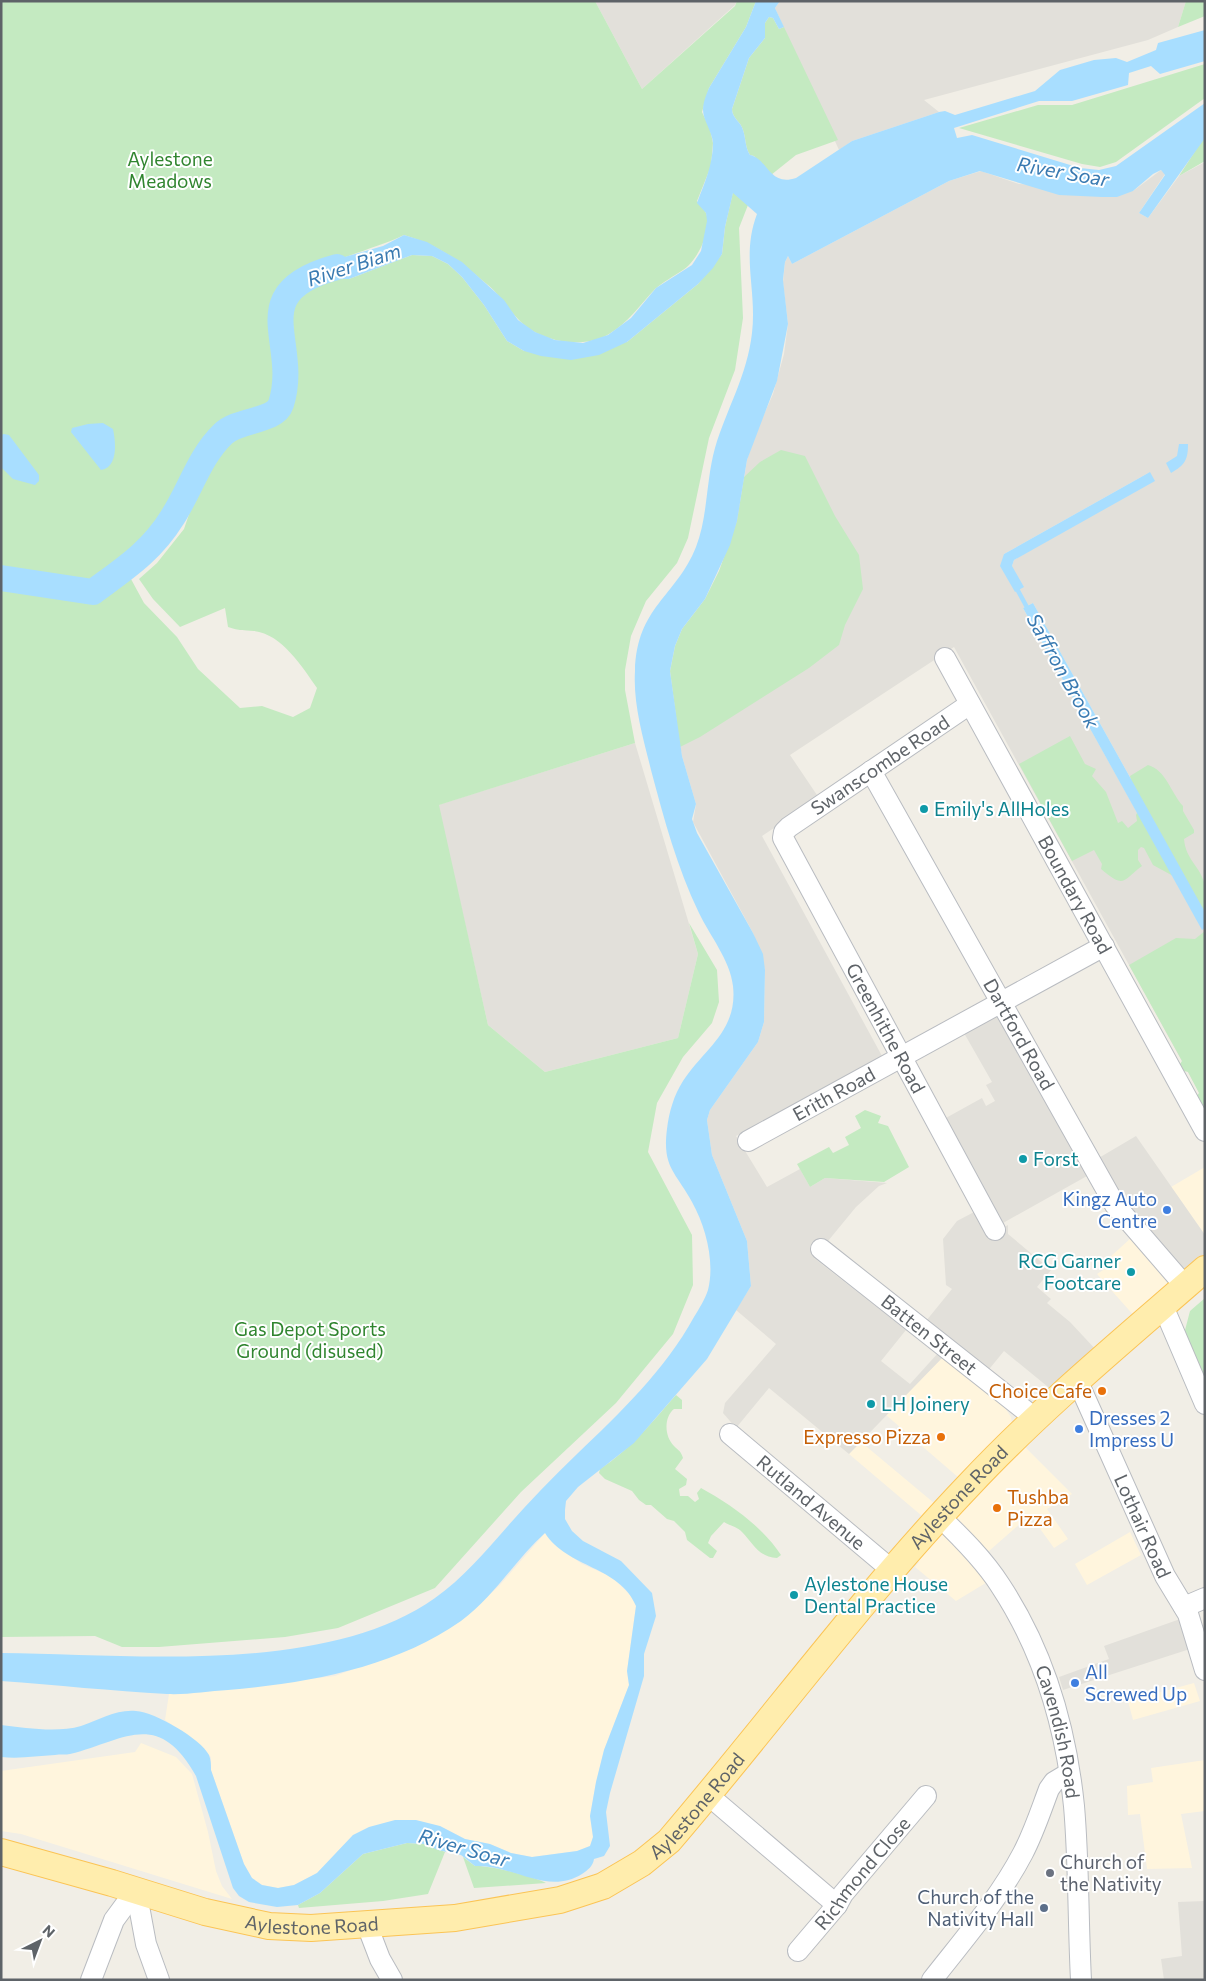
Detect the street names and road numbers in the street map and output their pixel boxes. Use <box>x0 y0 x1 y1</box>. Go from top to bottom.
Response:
street label: Swanscombe Road <box>806 710 953 819</box>
street label: Boundary Road <box>1034 831 1117 958</box>
street label: Greenhithe Road <box>842 959 931 1097</box>
street label: Dartford Road <box>979 974 1060 1094</box>
street label: Erith Road <box>789 1062 879 1125</box>
street label: Batten Street <box>877 1289 982 1379</box>
street label: Aylestone Road <box>904 1440 1012 1553</box>
street label: Rutland Avenue <box>752 1450 870 1554</box>
street label: Lothair Road <box>1110 1471 1176 1581</box>
street label: Cavendish Road <box>1031 1662 1085 1800</box>
street label: Aylestone Road <box>644 1748 749 1864</box>
street label: Richmond Close <box>809 1812 915 1934</box>
street label: Aylestone Road <box>243 1909 379 1939</box>

